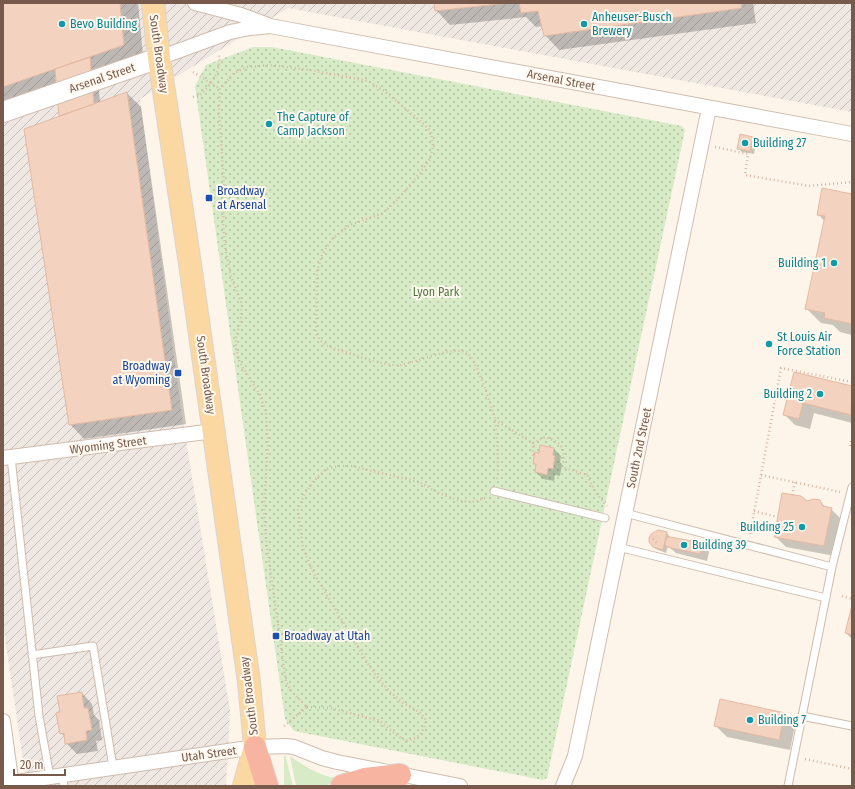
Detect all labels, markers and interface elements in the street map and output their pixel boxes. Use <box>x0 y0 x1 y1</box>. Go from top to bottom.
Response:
place label: Anheuser-Busch Brewery <box>592 10 672 38</box>
street label: South Broadway <box>147 14 172 95</box>
place label: Bevo Building <box>70 17 138 31</box>
marker: Bevo Building <box>57 19 67 29</box>
marker: Anheuser-Busch Brewery <box>579 19 589 29</box>
street label: Arsenal Street <box>67 60 137 96</box>
street label: Arsenal Street <box>526 67 596 93</box>
place label: The Capture of Camp Jackson <box>277 110 350 138</box>
marker: The Capture of Camp Jackson <box>264 119 274 129</box>
place label: Building 27 <box>753 136 806 150</box>
marker: Building 27 <box>740 138 750 148</box>
place label: Broadway at Arsenal <box>217 184 266 212</box>
marker: Broadway at Arsenal <box>204 193 214 203</box>
place label: Building 1 <box>778 256 826 270</box>
marker: Building 1 <box>829 258 839 268</box>
park label: Lyon Park <box>413 285 460 299</box>
place label: St Louis Air Force Station <box>777 330 841 358</box>
street label: South Broadway <box>194 335 219 416</box>
marker: St Louis Air Force Station <box>764 339 774 349</box>
place label: Broadway at Wyoming <box>113 359 171 387</box>
marker: Broadway at Wyoming <box>173 368 183 378</box>
place label: Building 2 <box>763 387 812 401</box>
marker: Building 2 <box>815 389 825 399</box>
street label: South 2nd Street <box>624 406 654 490</box>
street label: Wyoming Street <box>69 433 147 457</box>
place label: Building 25 <box>740 520 794 534</box>
marker: Building 25 <box>797 522 807 532</box>
place label: Building 39 <box>692 538 746 552</box>
marker: Building 39 <box>679 540 689 550</box>
place label: Broadway at Utah <box>284 629 370 643</box>
marker: Broadway at Utah <box>271 631 281 641</box>
street label: South Broadway <box>237 655 261 736</box>
place label: Building 7 <box>758 713 806 727</box>
marker: Building 7 <box>745 715 755 725</box>
street label: Utah Street <box>181 743 237 765</box>
scale bar <box>14 751 65 777</box>
text: 20 m <box>20 758 44 772</box>

